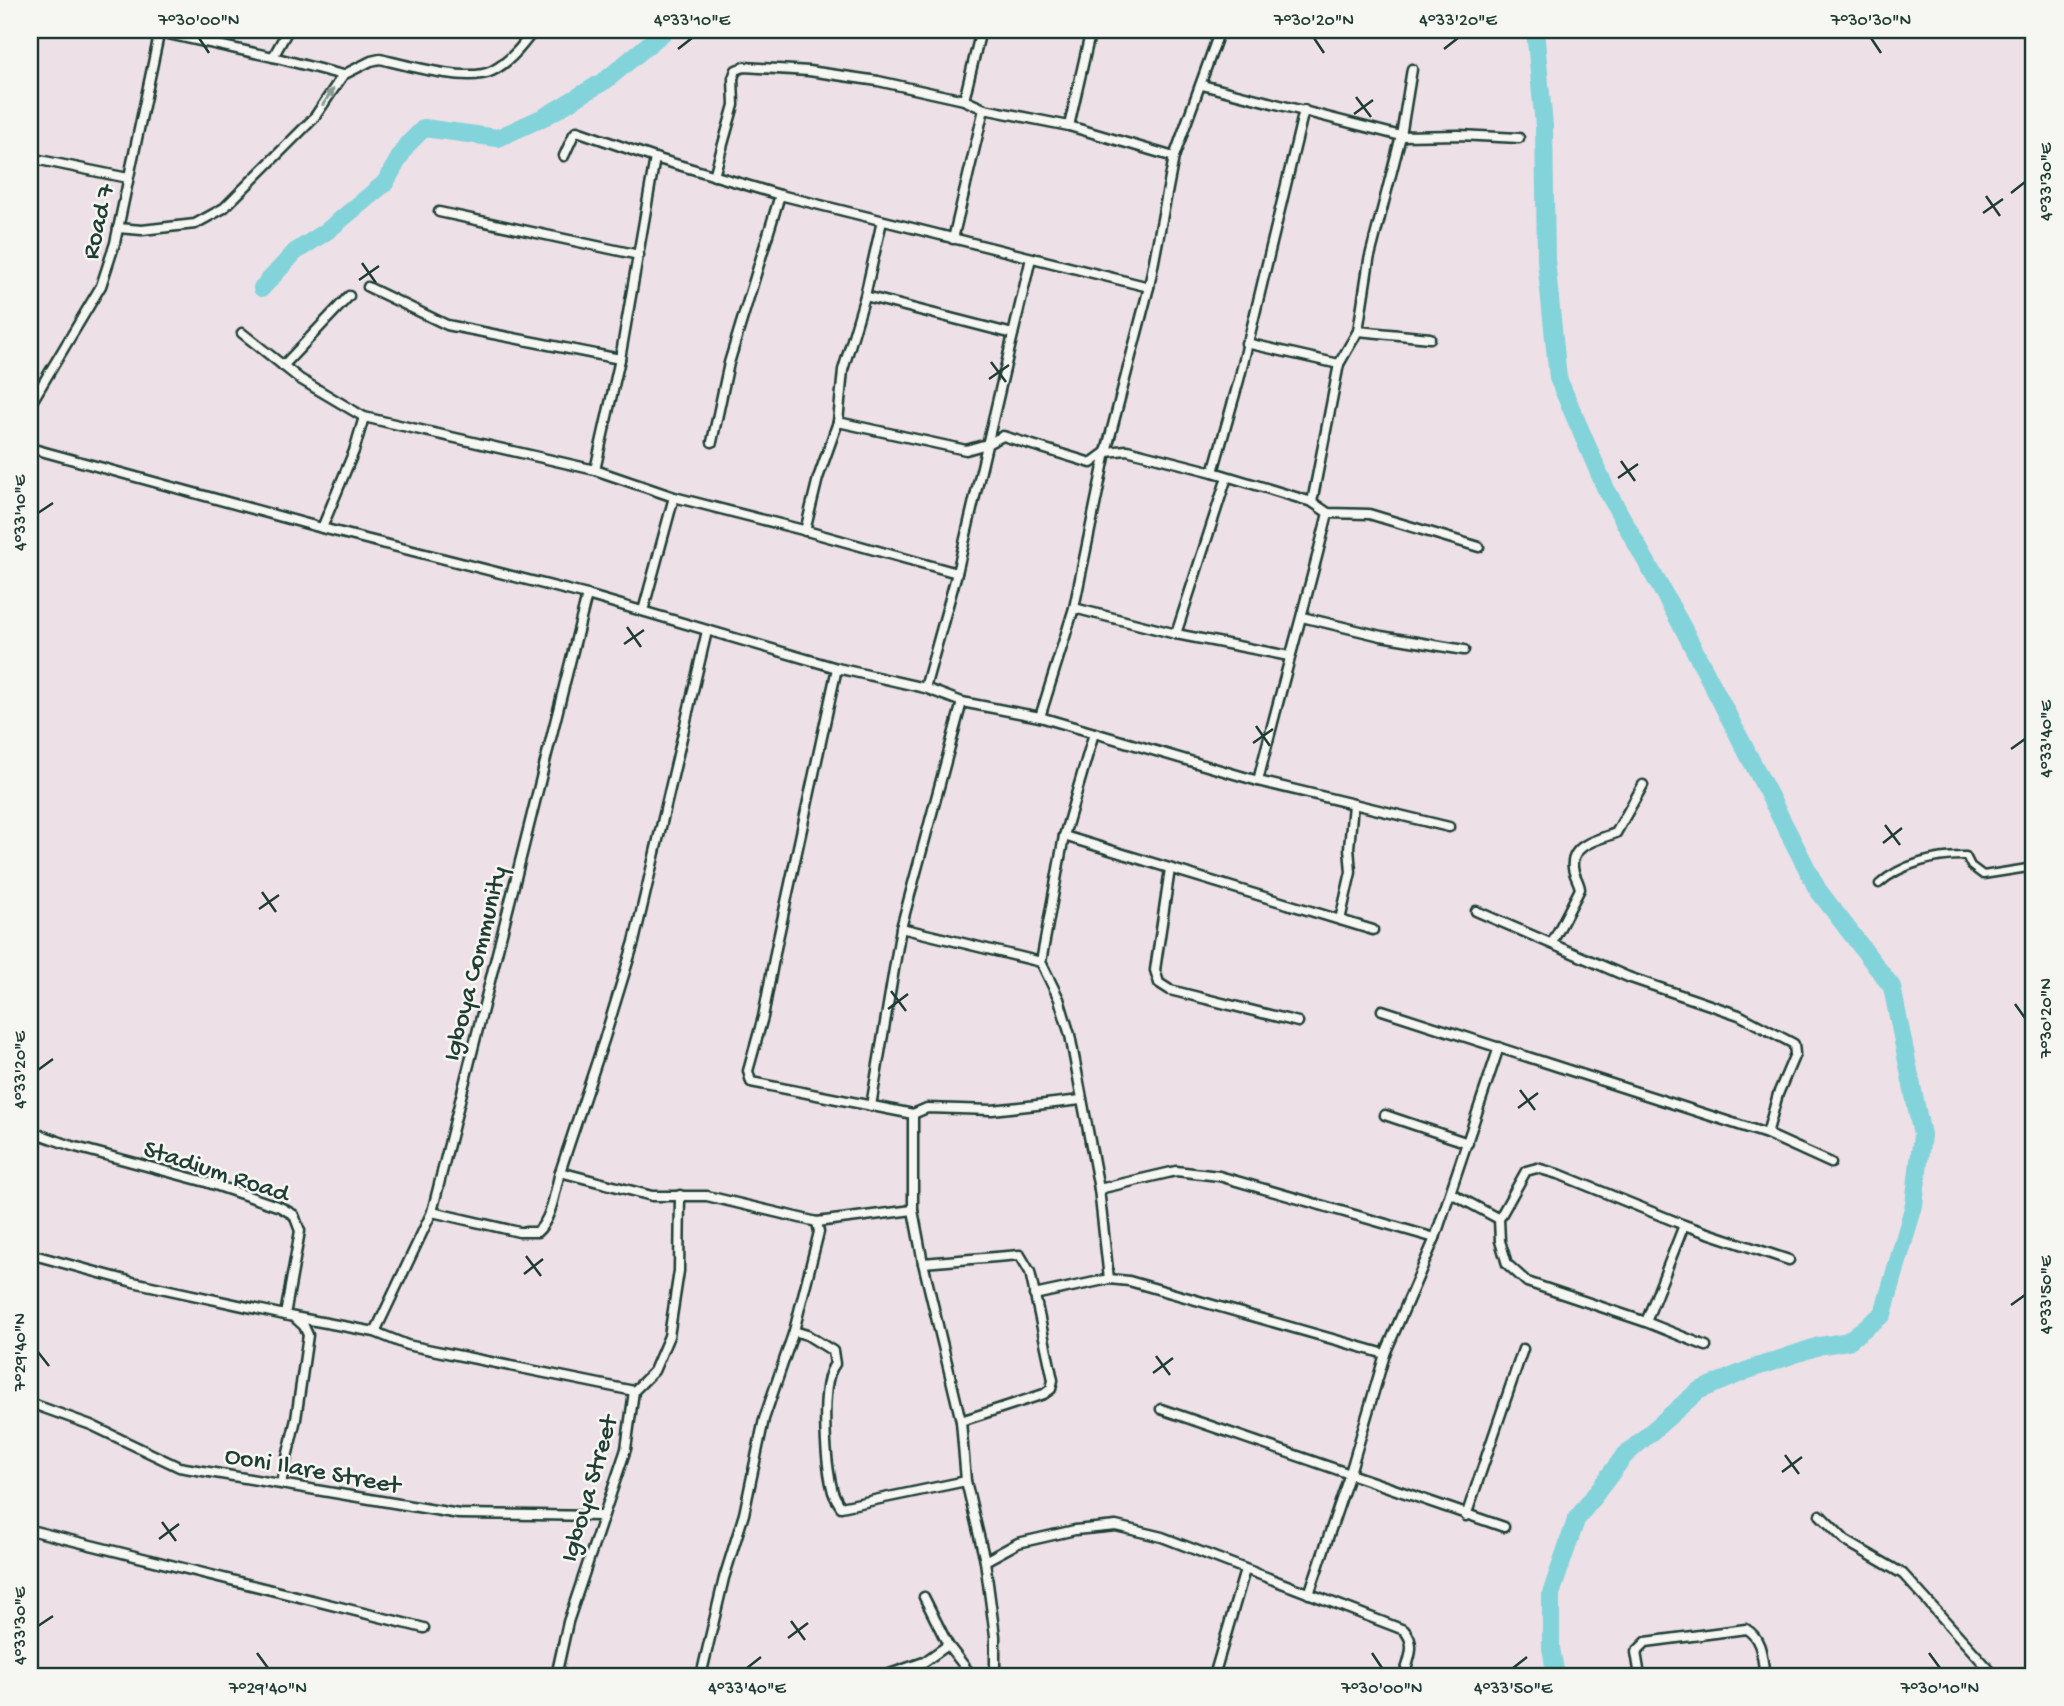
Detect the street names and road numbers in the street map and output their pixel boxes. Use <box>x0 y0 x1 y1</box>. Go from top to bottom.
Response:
street label: Road 7 <box>77 180 124 263</box>
street label: Igboya Community <box>438 863 517 1065</box>
street label: Stadium Road <box>139 1135 294 1212</box>
street label: Igboya Street <box>556 1410 628 1566</box>
street label: Ooni Ilare Street <box>222 1442 405 1504</box>

